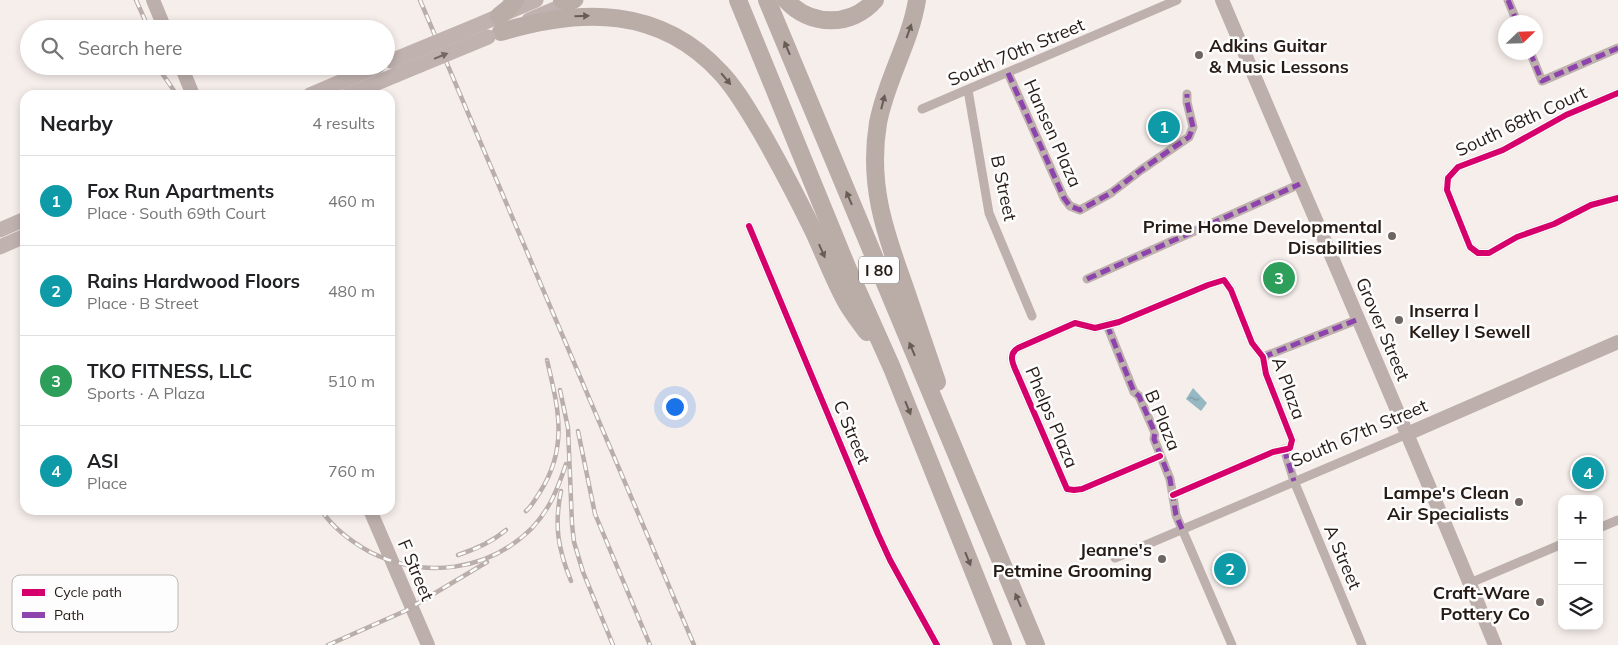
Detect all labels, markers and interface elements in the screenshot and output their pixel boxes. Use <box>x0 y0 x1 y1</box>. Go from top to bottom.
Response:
one-way arrow <box>575 12 591 20</box>
street label: South 70th Street <box>944 13 1088 91</box>
north arrow <box>1498 15 1543 60</box>
search box <box>20 20 395 75</box>
one-way arrow <box>906 23 913 38</box>
icon: search <box>38 34 66 62</box>
place label: Adkins Guitar & Music Lessons <box>1209 34 1349 78</box>
text: Search here <box>78 36 182 60</box>
one-way arrow <box>783 41 791 55</box>
marker: Adkins Guitar & Music Lessons <box>1193 49 1205 61</box>
one-way arrow <box>434 52 448 60</box>
one-way arrow <box>720 72 732 84</box>
street label: Hansen Plaza <box>1019 75 1087 191</box>
street label: South 68th Court <box>1452 81 1590 161</box>
one-way arrow <box>879 95 887 110</box>
pin: 1 <box>1148 108 1180 146</box>
text: Nearby <box>40 110 113 136</box>
text: 4 results <box>312 113 375 133</box>
street label: B Street <box>986 153 1022 223</box>
text: Fox Run Apartments <box>87 179 274 203</box>
text: 1 <box>51 191 61 211</box>
text: 460 m <box>328 191 375 211</box>
one-way arrow <box>845 191 853 206</box>
text: Place · South 69th Court <box>87 203 266 223</box>
place label: Prime Home Developmental Disabilities <box>1143 215 1382 259</box>
marker: Prime Home Developmental Disabilities <box>1386 230 1398 242</box>
one-way arrow <box>819 244 827 258</box>
road number: I 80 <box>859 256 899 284</box>
pin: 3 <box>1263 259 1295 297</box>
text: Rains Hardwood Floors <box>87 269 300 293</box>
street label: Grover Street <box>1351 274 1415 384</box>
text: 2 <box>51 281 61 301</box>
text: 480 m <box>328 281 375 301</box>
text: Place · B Street <box>87 293 199 313</box>
place label: Inserra l Kelley l Sewell <box>1409 299 1530 343</box>
marker: Inserra l Kelley l Sewell <box>1393 314 1405 326</box>
one-way arrow <box>907 342 915 356</box>
street label: A Plaza <box>1267 354 1311 422</box>
text: TKO FITNESS, LLC <box>87 359 252 383</box>
street label: Phelps Plaza <box>1020 363 1084 471</box>
text: 3 <box>51 371 61 391</box>
text: 510 m <box>328 371 375 391</box>
text: Sports · A Plaza <box>87 383 205 403</box>
street label: B Plaza <box>1140 386 1186 454</box>
your location <box>662 394 688 420</box>
street label: South 67th Street <box>1287 394 1431 472</box>
street label: C Street <box>828 397 876 467</box>
one-way arrow <box>904 401 912 415</box>
text: ASI <box>87 449 119 473</box>
pin: 4 <box>1572 454 1604 492</box>
text: 4 <box>51 461 61 481</box>
text: 760 m <box>328 461 375 481</box>
text: Place <box>87 473 127 493</box>
place label: Lampe's Clean Air Specialists <box>1383 481 1509 525</box>
map controls <box>1558 495 1603 630</box>
button: + <box>1558 495 1603 540</box>
marker: Lampe's Clean Air Specialists <box>1513 496 1525 508</box>
street label: A Street <box>1319 521 1367 593</box>
street label: F Street <box>393 536 439 604</box>
place label: Jeanne's Petmine Grooming <box>993 538 1152 582</box>
button: − <box>1558 540 1603 585</box>
pin: 2 <box>1214 550 1246 588</box>
one-way arrow <box>964 552 972 567</box>
marker: Jeanne's Petmine Grooming <box>1156 553 1168 565</box>
legend <box>12 575 178 632</box>
place label: Craft-Ware Pottery Co <box>1433 581 1530 625</box>
text: Cycle path <box>54 583 122 601</box>
button: layers <box>1558 585 1603 630</box>
one-way arrow <box>1013 593 1021 607</box>
marker: Craft-Ware Pottery Co <box>1534 596 1546 608</box>
text: Path <box>54 606 84 624</box>

